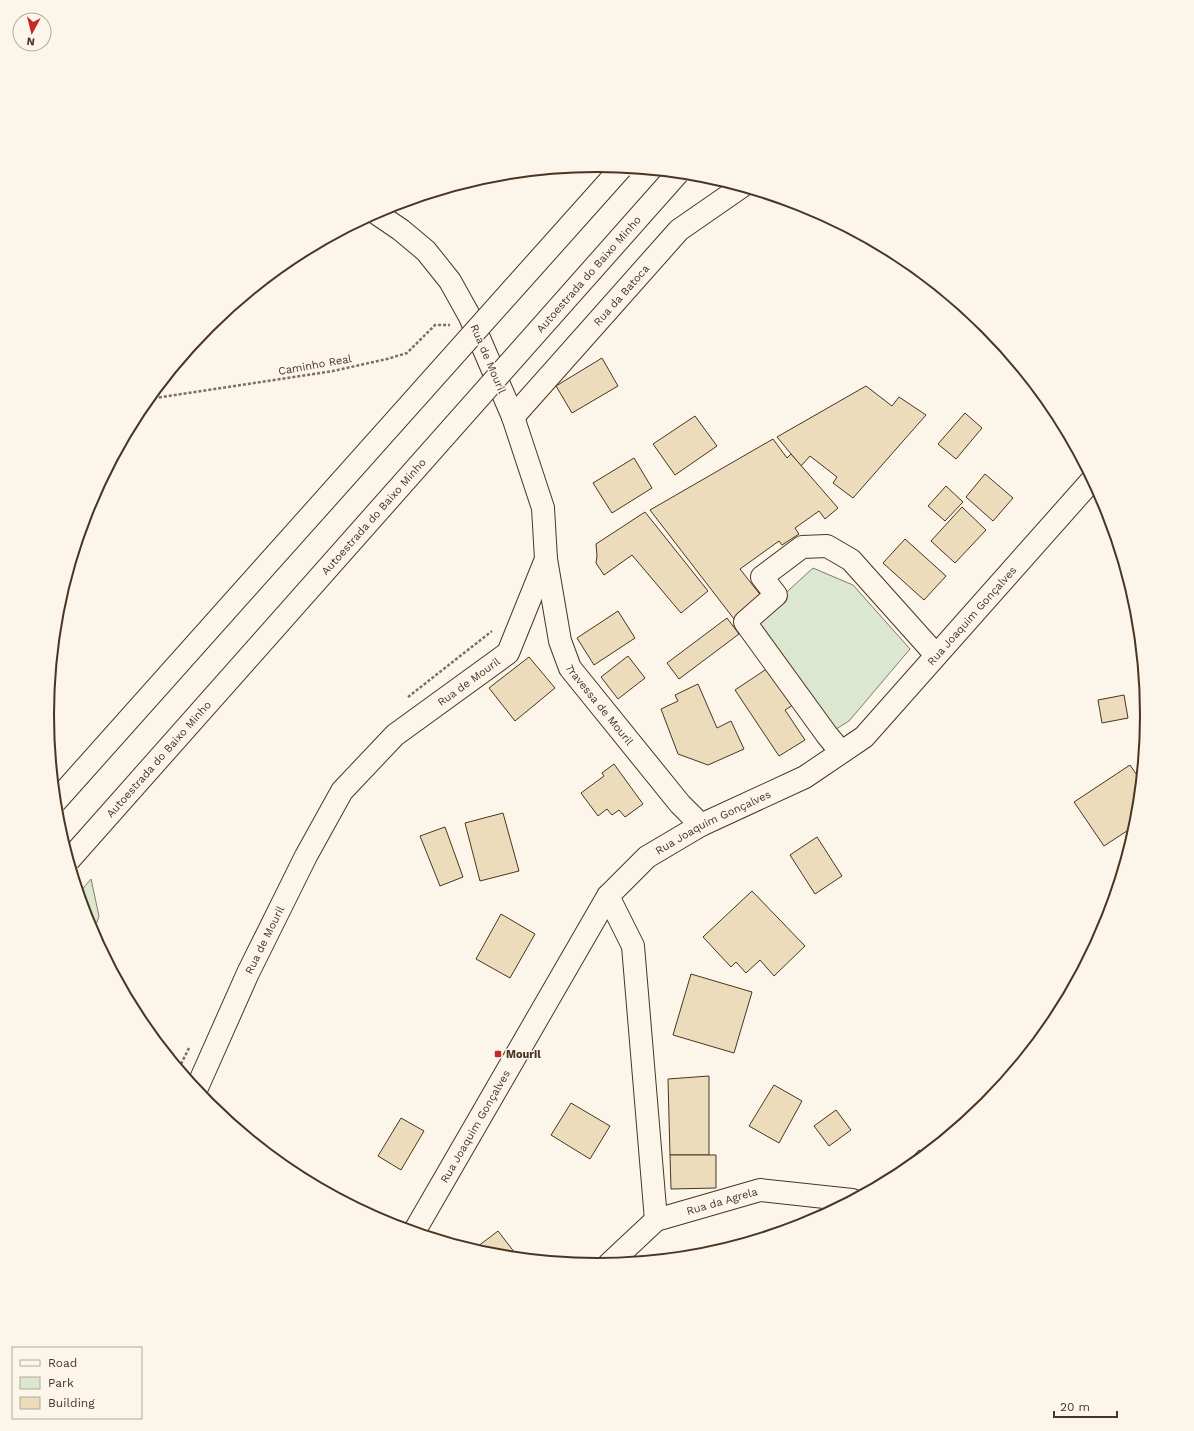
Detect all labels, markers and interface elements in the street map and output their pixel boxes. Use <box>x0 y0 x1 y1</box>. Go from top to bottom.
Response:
north arrow <box>12 12 52 52</box>
text: N <box>26 34 36 48</box>
street label: Autoestrada do Baixo Minho <box>533 213 643 335</box>
street label: Rua da Batoca <box>591 262 652 328</box>
street label: Rua de Mouril <box>468 322 509 396</box>
street label: Caminho Real <box>277 352 353 378</box>
street label: Autoestrada do Baixo Minho <box>318 456 429 578</box>
street label: Rua Joaquim Gonçalves <box>924 563 1019 668</box>
street label: Rua de Mouril <box>435 654 503 709</box>
street label: Travessa de Mouril <box>563 663 637 748</box>
street label: Autoestrada do Baixo Minho <box>103 698 214 820</box>
street label: Rua Joaquim Gonçalves <box>653 787 773 857</box>
street label: Rua de Mouril <box>242 903 287 976</box>
place label: Mouril <box>506 1048 541 1061</box>
marker: Mouril <box>493 1049 503 1059</box>
street label: Rua Joaquim Gonçalves <box>437 1067 513 1185</box>
street label: Rua da Agrela <box>685 1185 759 1217</box>
legend <box>12 1347 142 1419</box>
text: Road <box>48 1356 77 1370</box>
text: Park <box>48 1376 74 1390</box>
scale bar <box>1054 1393 1117 1419</box>
text: Building <box>48 1396 95 1410</box>
text: 20 m <box>1060 1400 1090 1414</box>

